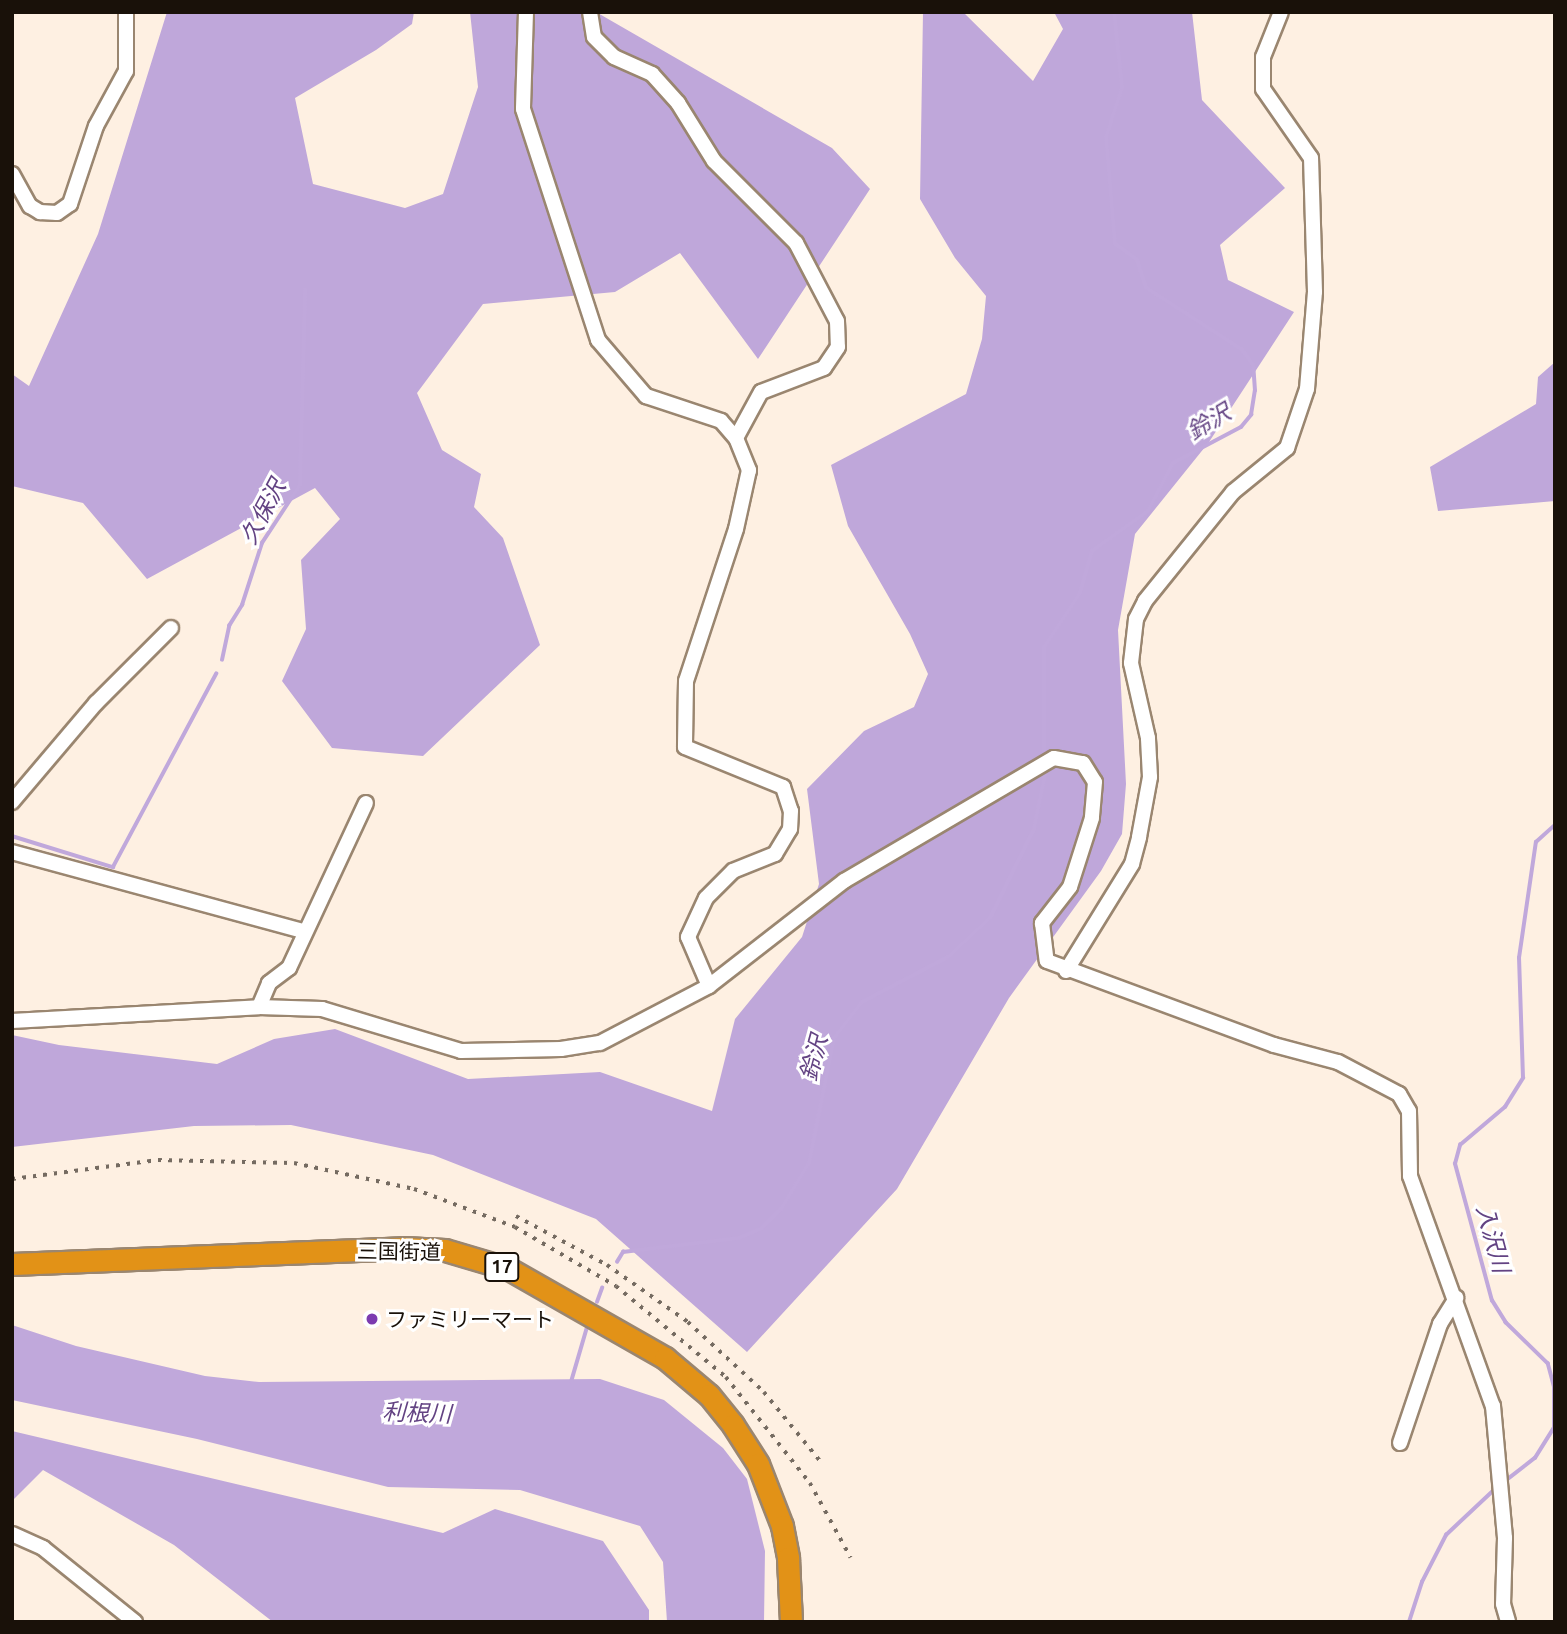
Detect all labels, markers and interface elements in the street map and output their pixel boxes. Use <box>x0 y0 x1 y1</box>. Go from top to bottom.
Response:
water label: 鈴沢 <box>1182 398 1236 446</box>
water label: 久保沢 <box>235 475 291 549</box>
water label: 鈴沢 <box>795 1032 833 1084</box>
water label: 入沢川 <box>1471 1202 1515 1276</box>
street label: 三国街道 <box>357 1238 441 1264</box>
road number: 17 <box>483 1252 521 1282</box>
place label: ファミリーマート <box>386 1306 554 1332</box>
marker: ファミリーマート <box>364 1311 380 1327</box>
water label: 利根川 <box>382 1398 452 1428</box>

